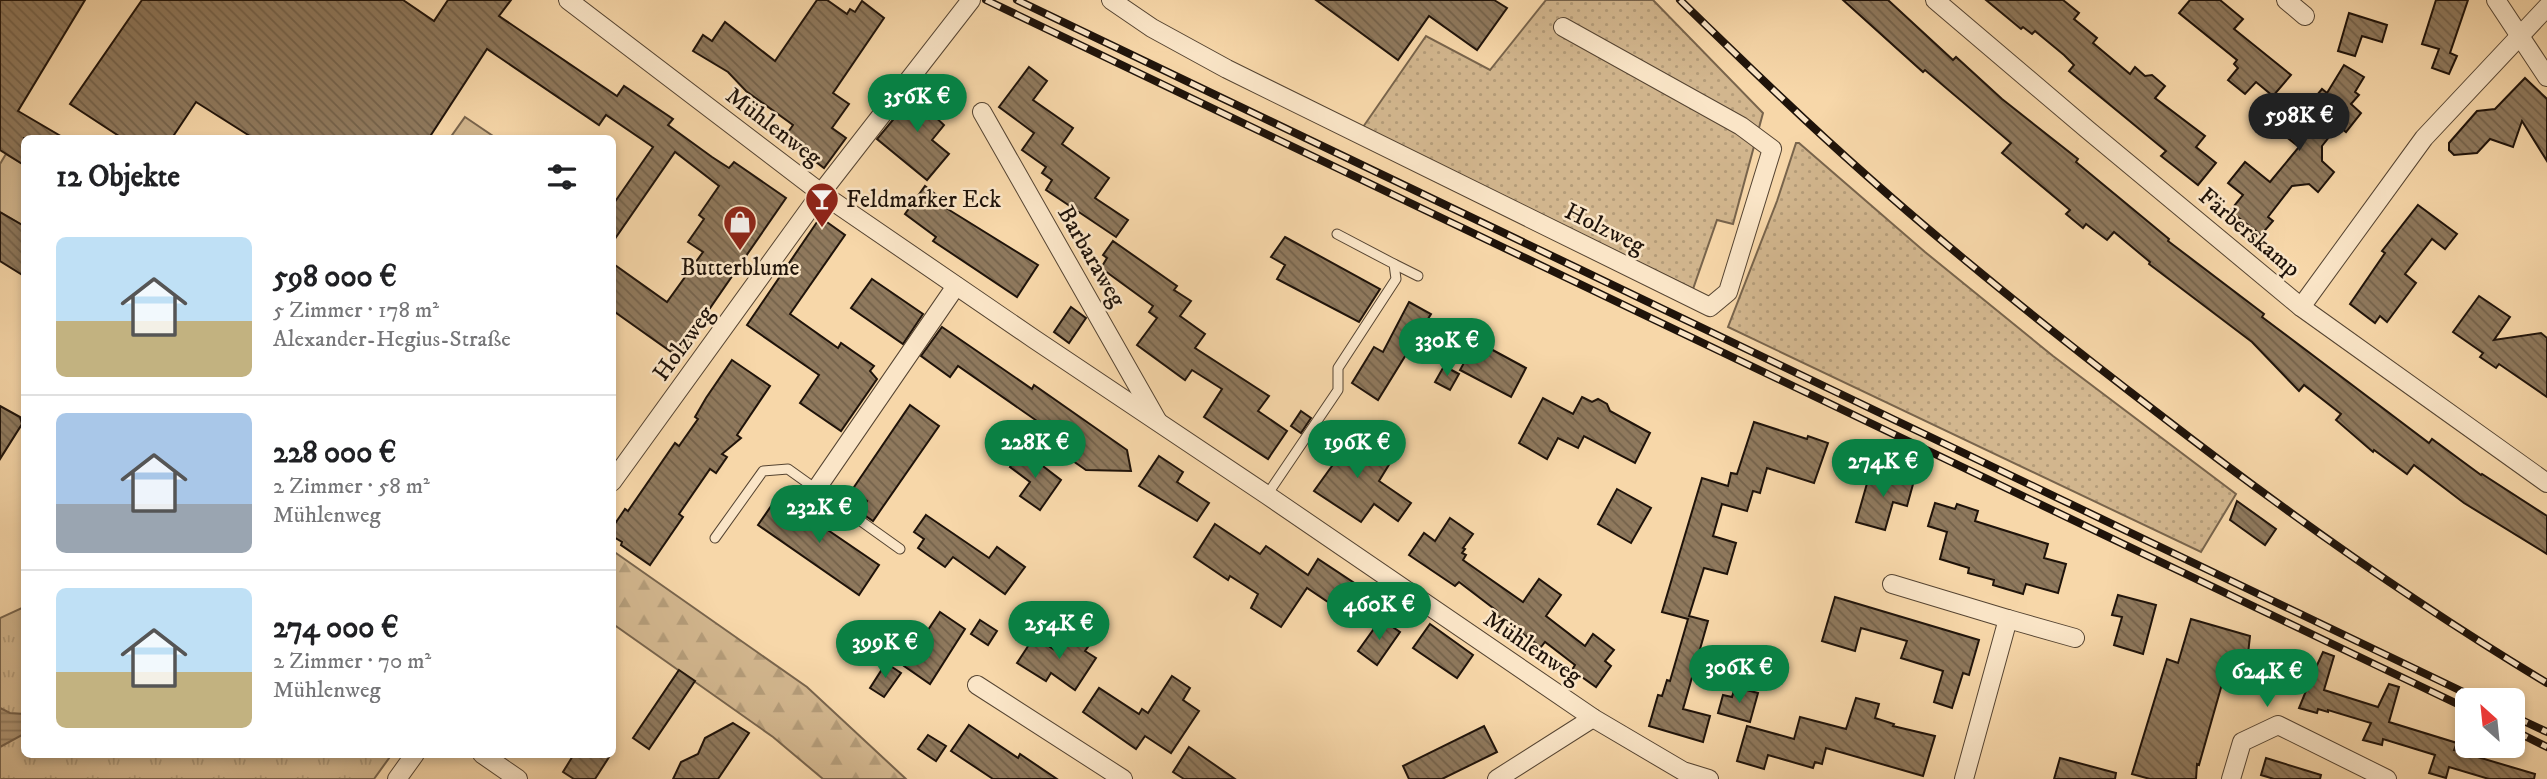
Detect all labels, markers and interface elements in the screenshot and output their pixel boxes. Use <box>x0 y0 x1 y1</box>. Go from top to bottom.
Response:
pin: 356K € <box>860 74 974 134</box>
street label: Mühlenweg <box>720 81 828 173</box>
text: 356K € <box>884 82 950 111</box>
pin: 598K € <box>2242 94 2356 153</box>
text: 598K € <box>2265 101 2334 130</box>
icon: filters <box>543 158 581 196</box>
text: 12 Objekte <box>56 159 180 196</box>
bar icon: Feldmarker Eck <box>803 180 841 229</box>
street label: Färberskamp <box>2192 181 2306 284</box>
place label: Feldmarker Eck <box>846 185 1001 215</box>
street label: Holzweg <box>1559 197 1650 261</box>
street label: Barbaraweg <box>1050 201 1132 313</box>
shop icon: Butterblume <box>721 203 759 252</box>
place label: Butterblume <box>681 253 799 283</box>
text: 598 000 € <box>273 259 397 296</box>
icon: home <box>112 265 196 349</box>
text: 5 Zimmer · 178 m² <box>273 296 439 325</box>
street label: Holzweg <box>646 300 721 387</box>
pin: 330K € <box>1390 318 1504 378</box>
text: Alexander-Hegius-Straße <box>273 325 511 354</box>
text: 330K € <box>1415 326 1479 355</box>
pin: 228K € <box>978 420 1092 480</box>
pin: 196K € <box>1300 420 1414 480</box>
text: 228K € <box>1001 428 1069 457</box>
text: 196K € <box>1324 428 1390 457</box>
text: 228 000 € <box>273 435 396 472</box>
pin: 274K € <box>1826 440 1940 499</box>
icon: home <box>112 441 196 525</box>
text: 274K € <box>1848 447 1918 476</box>
text: 2 Zimmer · 58 m² <box>273 472 430 501</box>
pin: 232K € <box>762 486 876 545</box>
text: 232K € <box>786 493 852 522</box>
text: Mühlenweg <box>273 501 381 530</box>
pin: 460K € <box>1322 582 1436 642</box>
text: 460K € <box>1343 590 1415 619</box>
pin: 254K € <box>1002 602 1116 661</box>
street label: Mühlenweg <box>1477 604 1588 692</box>
text: 254K € <box>1024 609 1094 638</box>
text: 274 000 € <box>273 610 398 647</box>
icon: home <box>112 616 196 700</box>
pin: 399K € <box>828 620 942 680</box>
text: 399K € <box>852 628 918 657</box>
pin: 306K € <box>1682 646 1796 705</box>
text: 2 Zimmer · 70 m² <box>273 647 431 676</box>
pin: 624K € <box>2210 650 2324 709</box>
text: 306K € <box>1705 653 1773 682</box>
text: 624K € <box>2231 657 2303 686</box>
text: Mühlenweg <box>273 676 381 705</box>
north arrow <box>2455 688 2525 758</box>
map controls <box>2455 688 2525 758</box>

